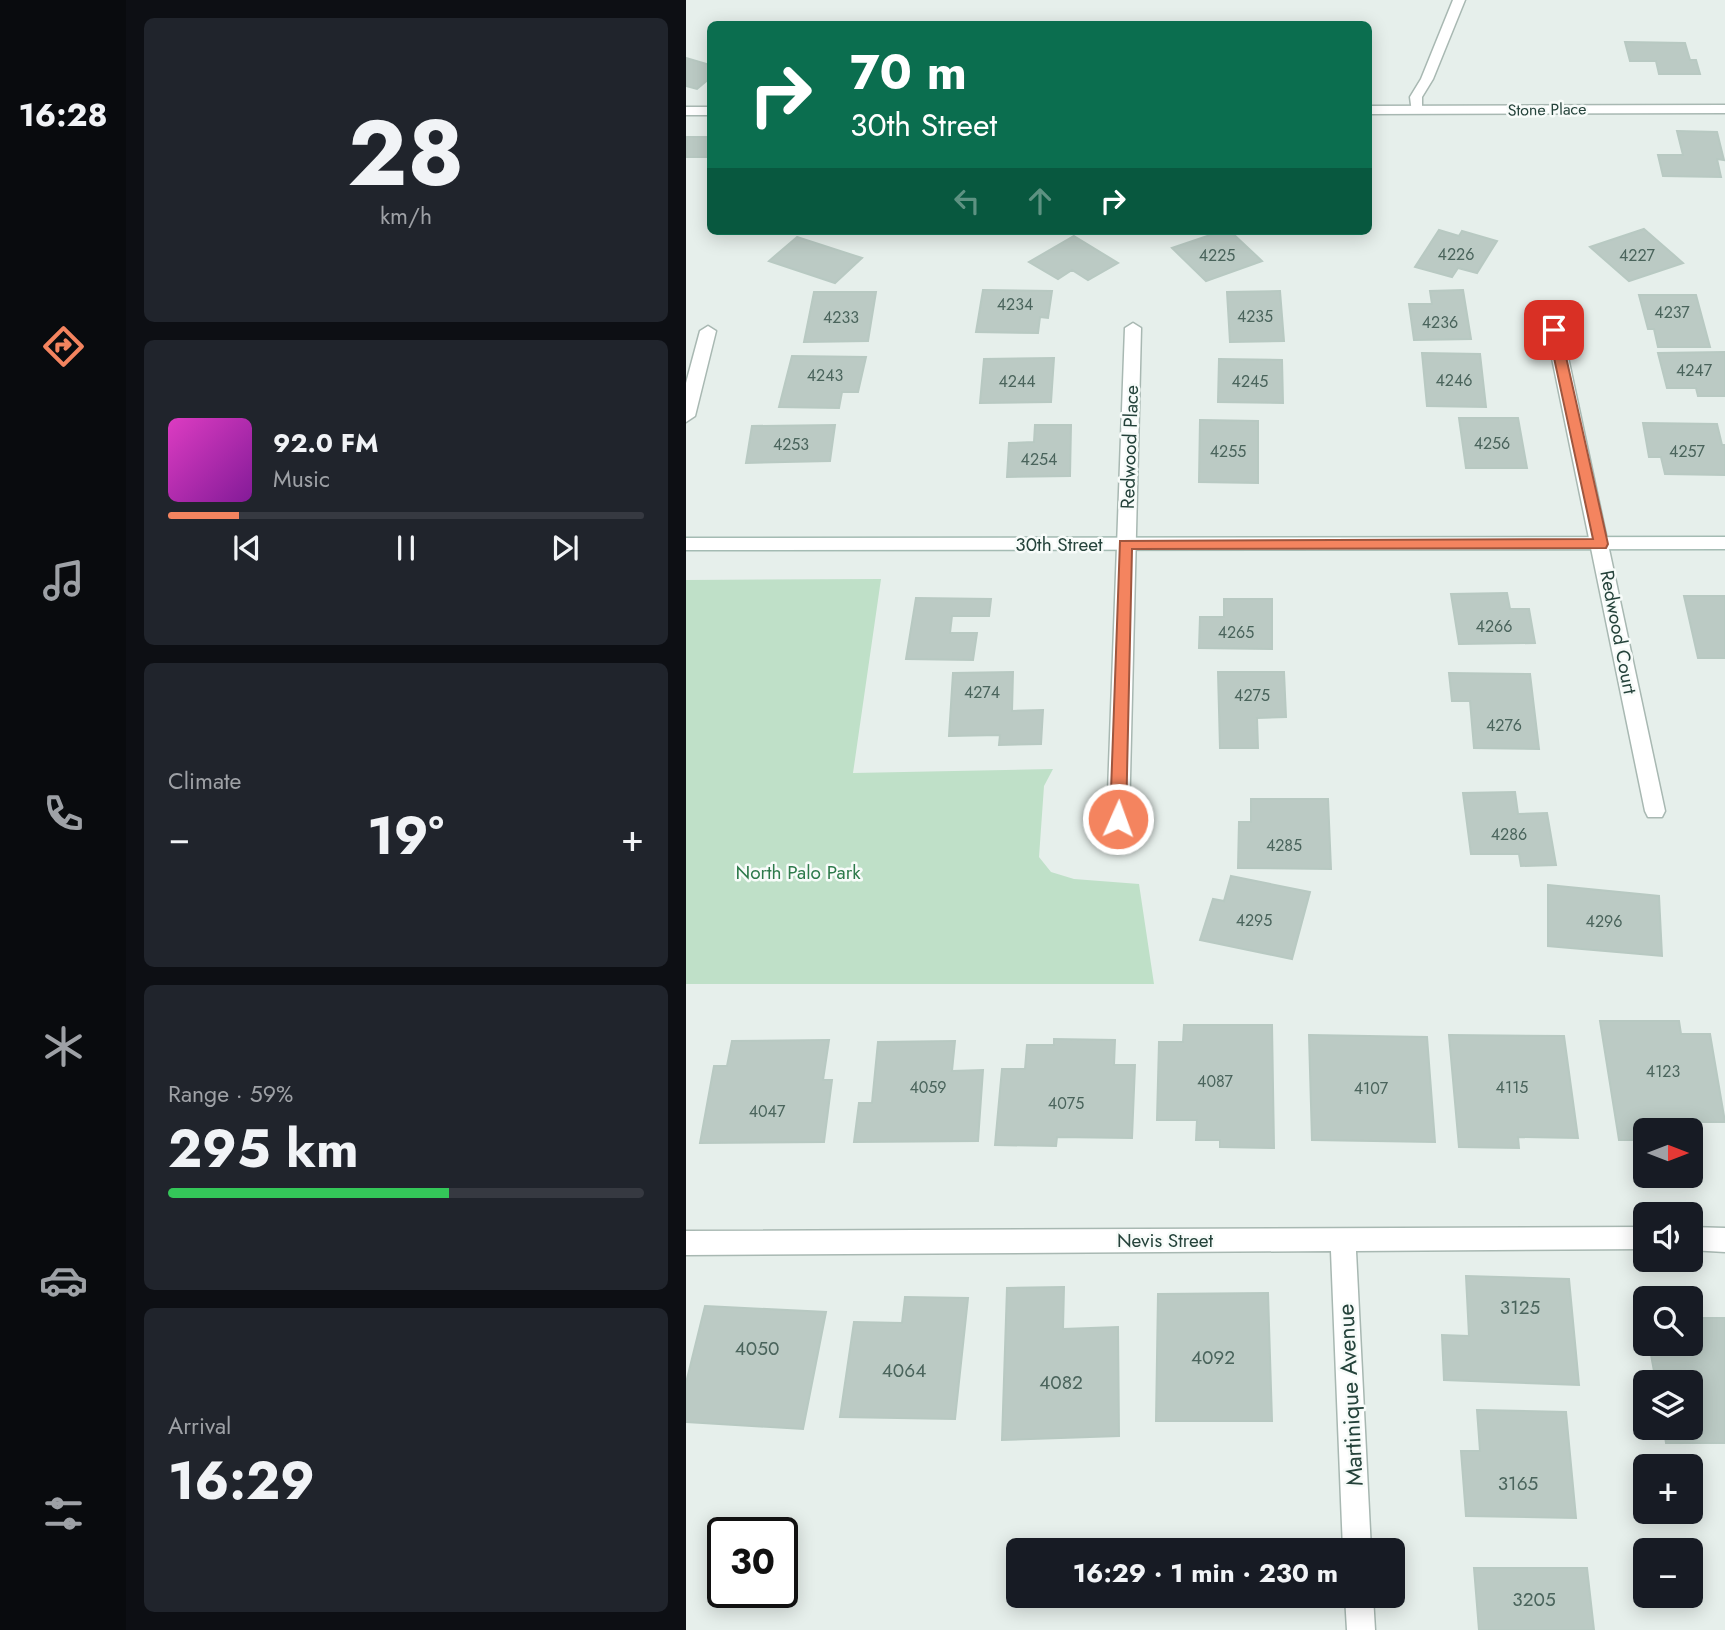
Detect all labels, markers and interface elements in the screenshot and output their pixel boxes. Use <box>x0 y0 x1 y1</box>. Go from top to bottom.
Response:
text: 70 m <box>850 37 967 107</box>
icon: right <box>735 49 826 140</box>
text: 28 <box>348 88 464 219</box>
text: 16:28 <box>18 92 108 138</box>
street label: Stone Place <box>1507 97 1587 122</box>
text: 30th Street <box>850 102 997 148</box>
icon: left <box>948 182 986 220</box>
icon: ahead <box>1021 182 1059 220</box>
icon: right <box>1094 182 1132 220</box>
text: km/h <box>380 199 432 233</box>
house number: 4226 <box>1438 243 1474 266</box>
house number: 4225 <box>1199 244 1235 267</box>
house number: 4227 <box>1619 244 1656 267</box>
house number: 4234 <box>997 293 1033 316</box>
pin <box>1524 300 1584 360</box>
house number: 4237 <box>1654 301 1690 324</box>
house number: 4235 <box>1237 305 1273 328</box>
house number: 4233 <box>823 306 859 329</box>
house number: 4236 <box>1422 311 1458 334</box>
icon: arrive <box>1535 311 1573 349</box>
icon: directions <box>39 322 88 371</box>
house number: 4247 <box>1676 359 1713 382</box>
house number: 4243 <box>807 364 844 387</box>
house number: 4246 <box>1436 369 1472 392</box>
house number: 4244 <box>998 370 1036 393</box>
house number: 4245 <box>1232 370 1268 393</box>
street label: Redwood Place <box>1114 384 1145 509</box>
text: 92.0 FM <box>273 424 378 462</box>
house number: 4256 <box>1474 432 1510 455</box>
house number: 4253 <box>773 433 809 456</box>
house number: 4255 <box>1210 440 1246 463</box>
house number: 4257 <box>1669 440 1706 463</box>
house number: 4254 <box>1021 448 1057 471</box>
text: Music <box>273 462 330 496</box>
icon: previous <box>228 529 266 567</box>
icon: pause <box>387 529 425 567</box>
icon: next <box>546 529 584 567</box>
street label: 30th Street <box>1015 531 1103 558</box>
icon: music <box>39 556 88 605</box>
street label: Redwood Court <box>1593 568 1644 697</box>
house number: 4266 <box>1476 615 1512 638</box>
house number: 4265 <box>1218 621 1254 644</box>
house number: 4274 <box>964 681 1000 704</box>
house number: 4275 <box>1234 684 1270 707</box>
house number: 4276 <box>1486 714 1522 737</box>
text: Climate <box>168 764 241 798</box>
position arrow <box>1081 782 1155 856</box>
icon: phone <box>39 789 88 838</box>
text: 19° <box>367 798 444 874</box>
text: − <box>168 810 190 865</box>
text: + <box>621 810 644 865</box>
house number: 4286 <box>1491 823 1527 846</box>
house number: 4285 <box>1266 834 1302 857</box>
park label: North Palo Park <box>735 859 861 886</box>
house number: 4295 <box>1236 909 1272 932</box>
house number: 4296 <box>1586 910 1622 933</box>
icon: climate <box>39 1022 88 1071</box>
house number: 4123 <box>1646 1060 1680 1083</box>
house number: 4087 <box>1197 1070 1234 1093</box>
house number: 4059 <box>909 1076 947 1099</box>
house number: 4115 <box>1496 1076 1528 1099</box>
text: Range · 59% <box>168 1077 293 1111</box>
house number: 4107 <box>1354 1077 1389 1100</box>
house number: 4075 <box>1048 1092 1084 1115</box>
house number: 4047 <box>749 1100 786 1123</box>
text: 295 km <box>168 1111 359 1187</box>
north arrow <box>1633 1118 1703 1188</box>
map controls <box>1633 1118 1703 1608</box>
button: sound <box>1633 1202 1703 1272</box>
street label: Nevis Street <box>1117 1227 1214 1254</box>
icon: car <box>39 1256 88 1305</box>
button: search <box>1633 1286 1703 1356</box>
house number: 3125 <box>1500 1294 1540 1321</box>
street label: Martinique Avenue <box>1328 1303 1372 1487</box>
house number: 4050 <box>735 1335 779 1362</box>
house number: 4092 <box>1191 1344 1235 1371</box>
house number: 4064 <box>882 1357 926 1384</box>
house number: 4082 <box>1039 1369 1083 1396</box>
button: layers <box>1633 1370 1703 1440</box>
text: Arrival <box>168 1409 231 1443</box>
text: 16:29 <box>168 1443 315 1519</box>
button: + <box>1633 1454 1703 1524</box>
house number: 3165 <box>1498 1470 1538 1497</box>
icon: filters <box>39 1489 88 1538</box>
speed limit sign: 30 <box>707 1517 798 1608</box>
button: − <box>1633 1538 1703 1608</box>
text: 16:29 · 1 min · 230 m <box>1073 1554 1338 1592</box>
house number: 3205 <box>1512 1586 1556 1613</box>

